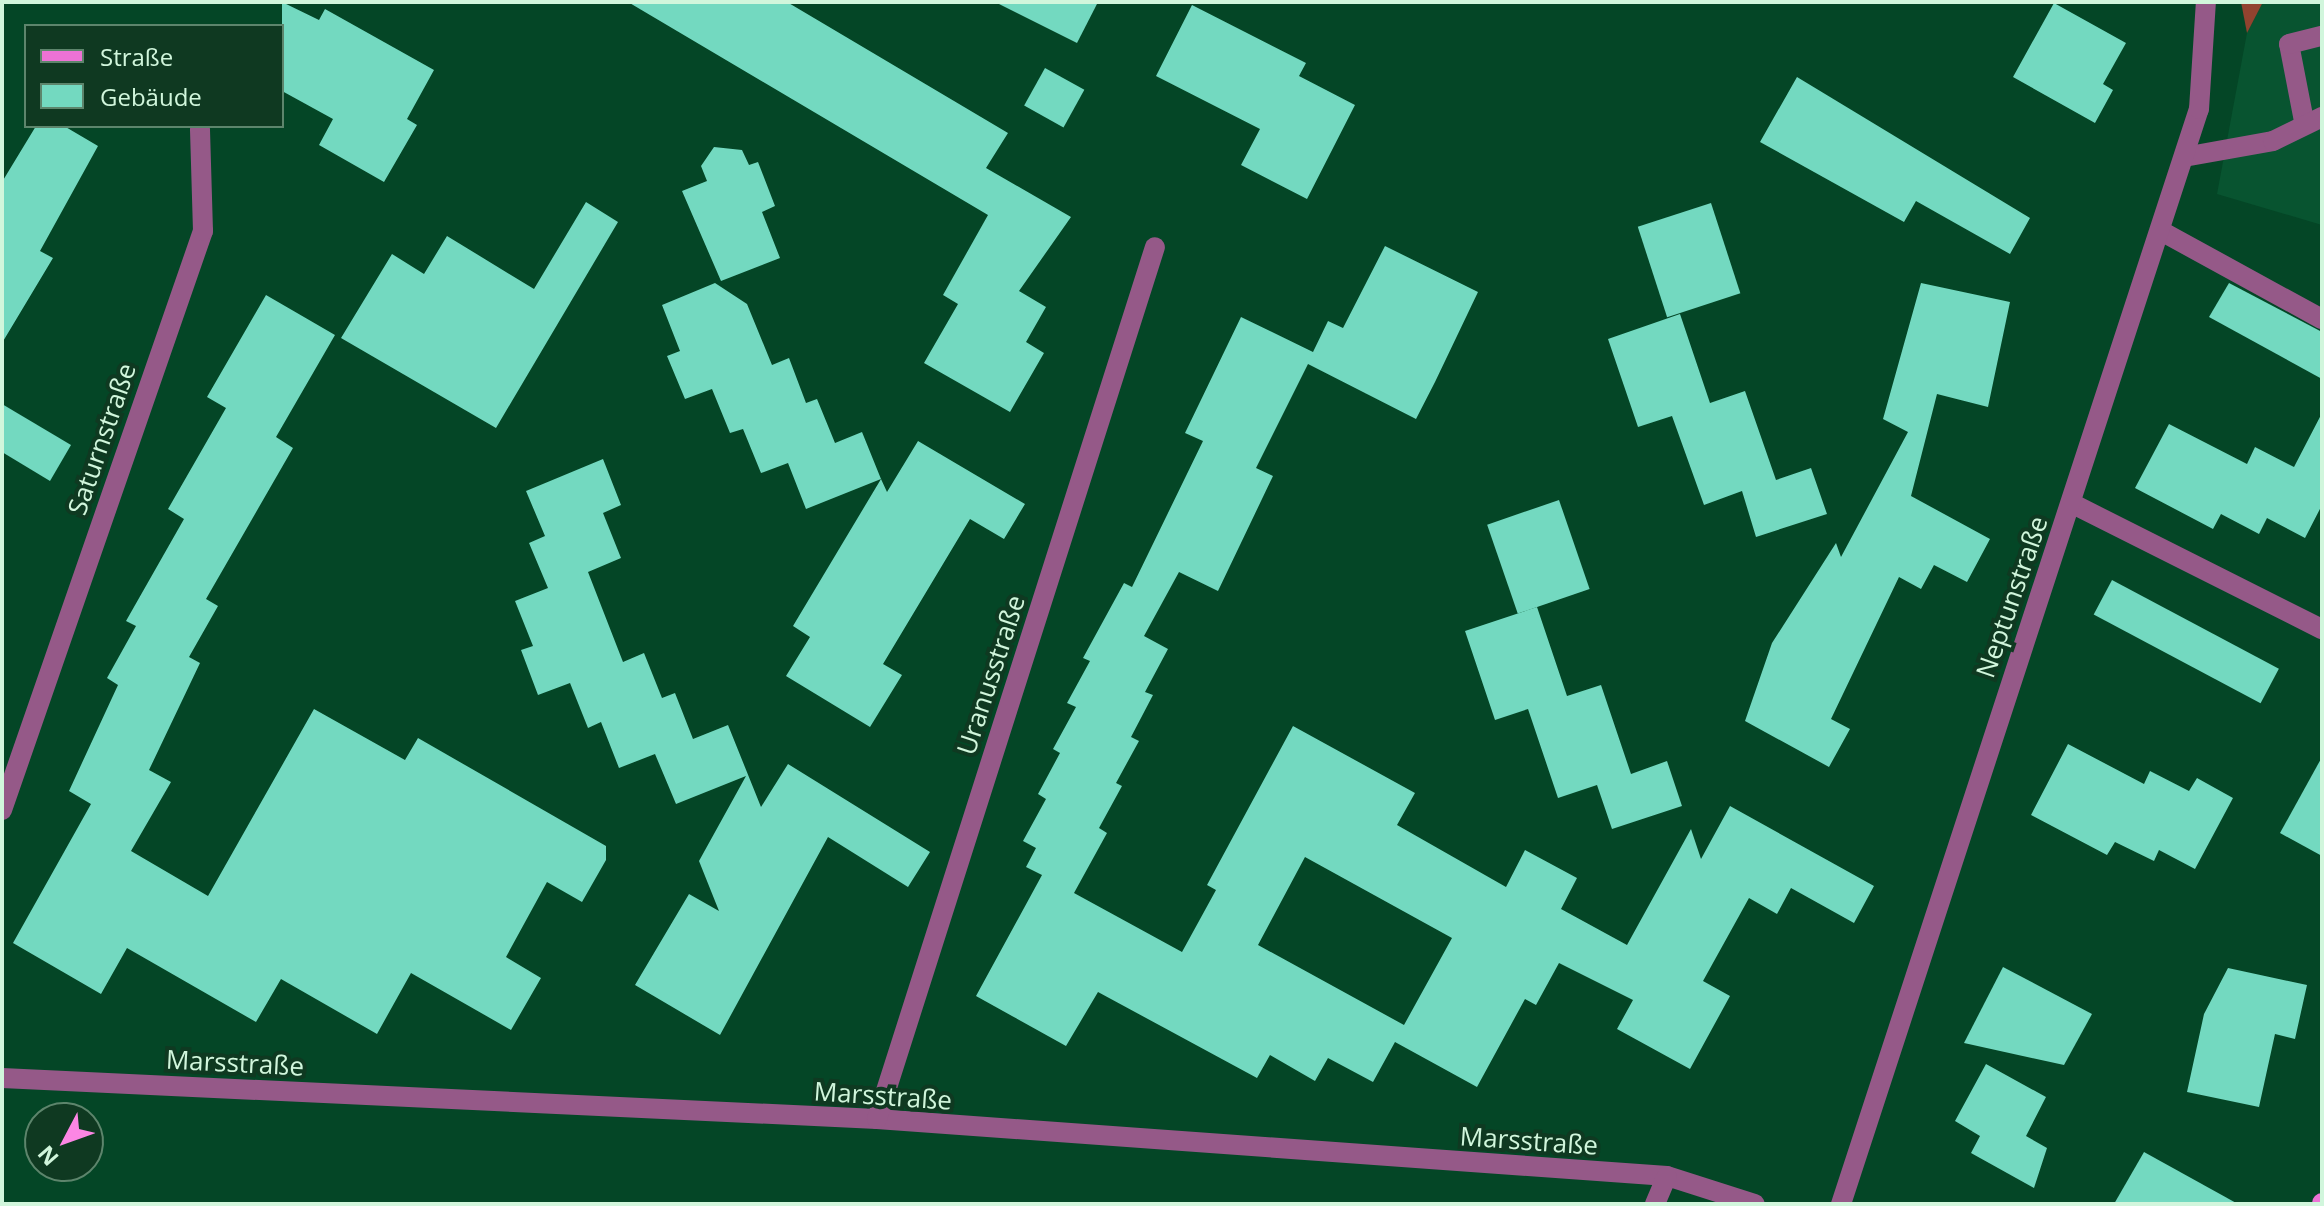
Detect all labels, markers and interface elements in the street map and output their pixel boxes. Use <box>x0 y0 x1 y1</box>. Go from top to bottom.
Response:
legend <box>24 24 284 128</box>
text: Straße <box>100 40 173 73</box>
text: Gebäude <box>100 80 202 113</box>
street label: Saturnstraße <box>62 359 142 519</box>
street label: Neptunstraße <box>1970 512 2054 682</box>
street label: Uranusstraße <box>951 591 1031 759</box>
street label: Marsstraße <box>165 1044 305 1082</box>
street label: Marsstraße <box>813 1076 953 1116</box>
north arrow <box>24 1102 104 1182</box>
street label: Marsstraße <box>1459 1121 1599 1161</box>
text: N <box>30 1140 65 1173</box>

